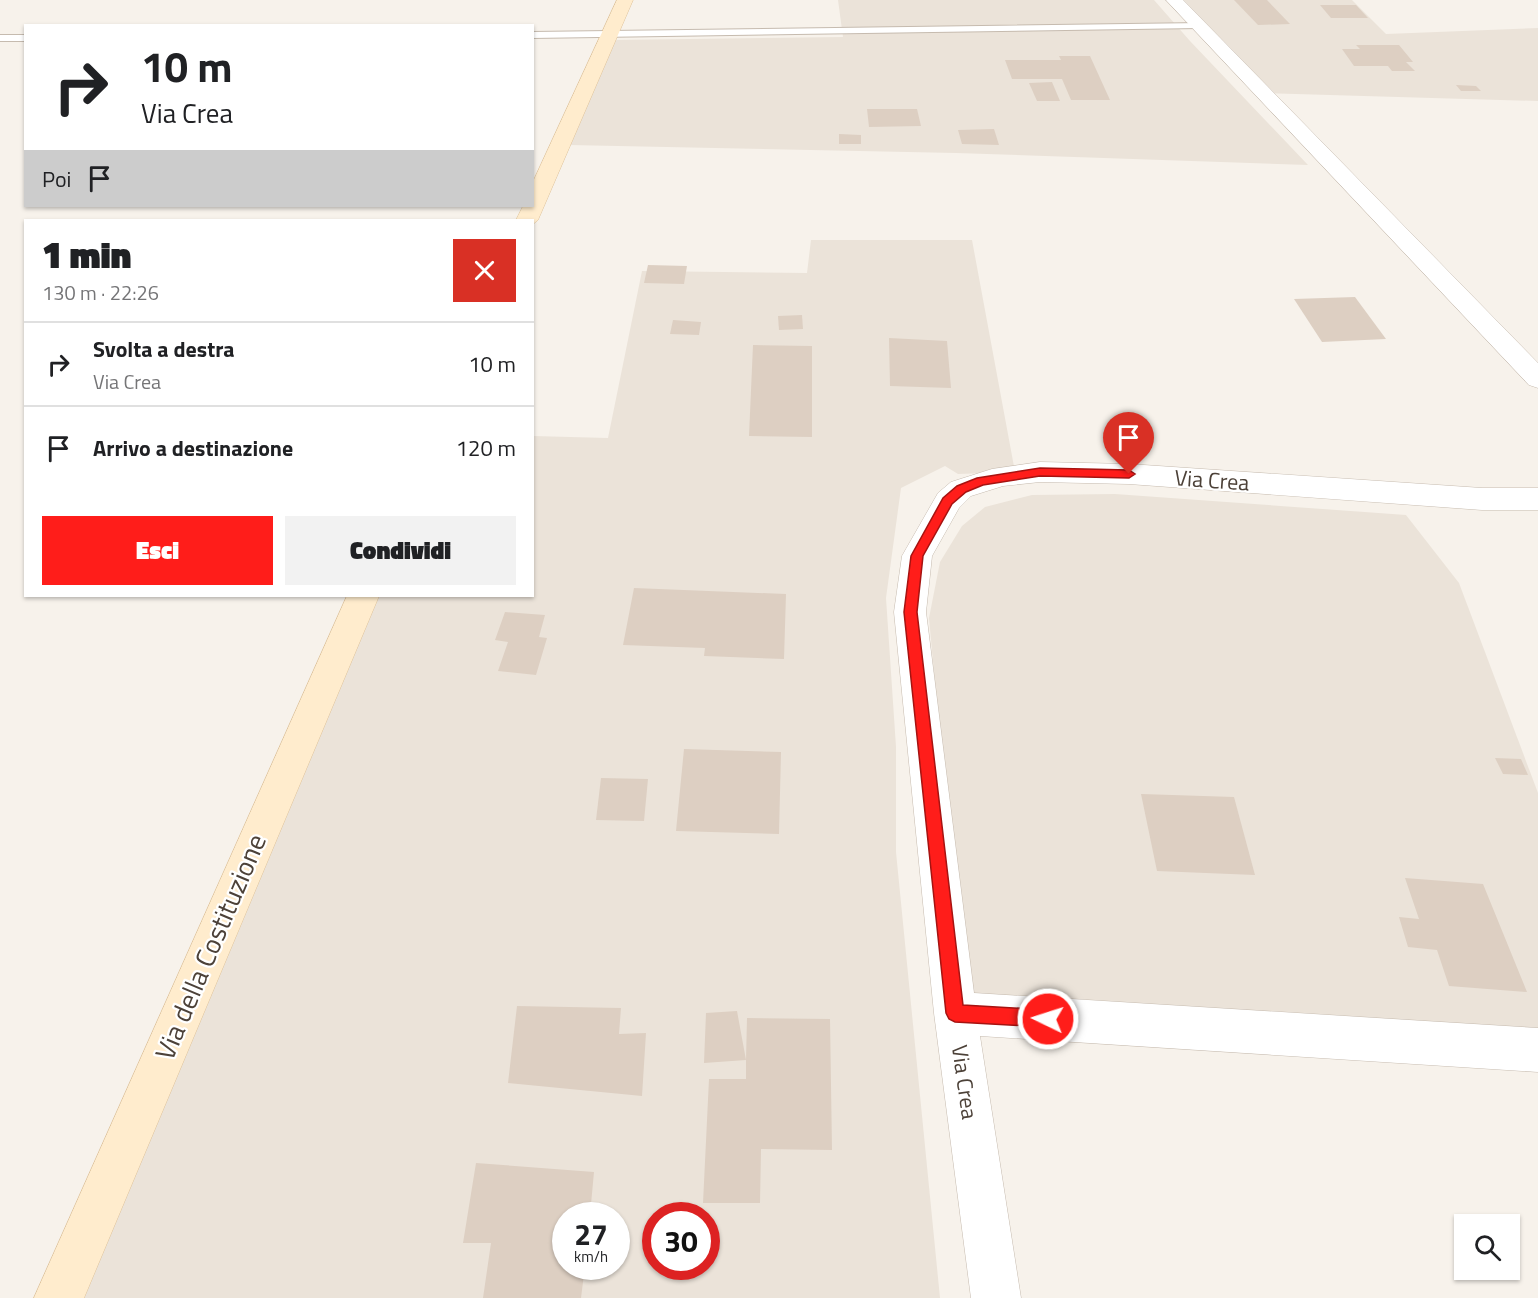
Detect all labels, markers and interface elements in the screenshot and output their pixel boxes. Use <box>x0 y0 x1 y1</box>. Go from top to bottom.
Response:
text: 10 m <box>141 34 233 98</box>
icon: right <box>42 48 120 126</box>
text: Via Crea <box>141 92 233 133</box>
text: Poi <box>42 162 71 196</box>
icon: arrive <box>83 162 116 195</box>
text: 1 min <box>42 227 131 282</box>
button: close <box>453 239 516 302</box>
text: 130 m · 22:26 <box>42 277 159 308</box>
text: Svolta a destra <box>93 332 235 366</box>
text: 10 m <box>468 347 516 381</box>
icon: right <box>42 348 75 381</box>
text: Via Crea <box>93 366 161 397</box>
pin <box>1103 412 1154 474</box>
icon: arrive <box>1112 421 1145 454</box>
text: Arrivo a destinazione <box>93 431 293 465</box>
text: 120 m <box>456 431 516 465</box>
icon: arrive <box>42 432 75 465</box>
street label: Via Crea <box>1173 460 1251 500</box>
button: Esci <box>42 516 273 585</box>
button: Condividi <box>285 516 516 585</box>
street label: Via della Costituzione <box>143 827 276 1066</box>
position arrow <box>1016 987 1080 1051</box>
street label: Via Crea <box>943 1043 987 1121</box>
speed limit sign: 30 <box>642 1202 720 1280</box>
text: 27 <box>574 1211 608 1257</box>
map controls <box>1454 1214 1520 1280</box>
button: search <box>1454 1214 1520 1280</box>
text: km/h <box>574 1245 608 1268</box>

